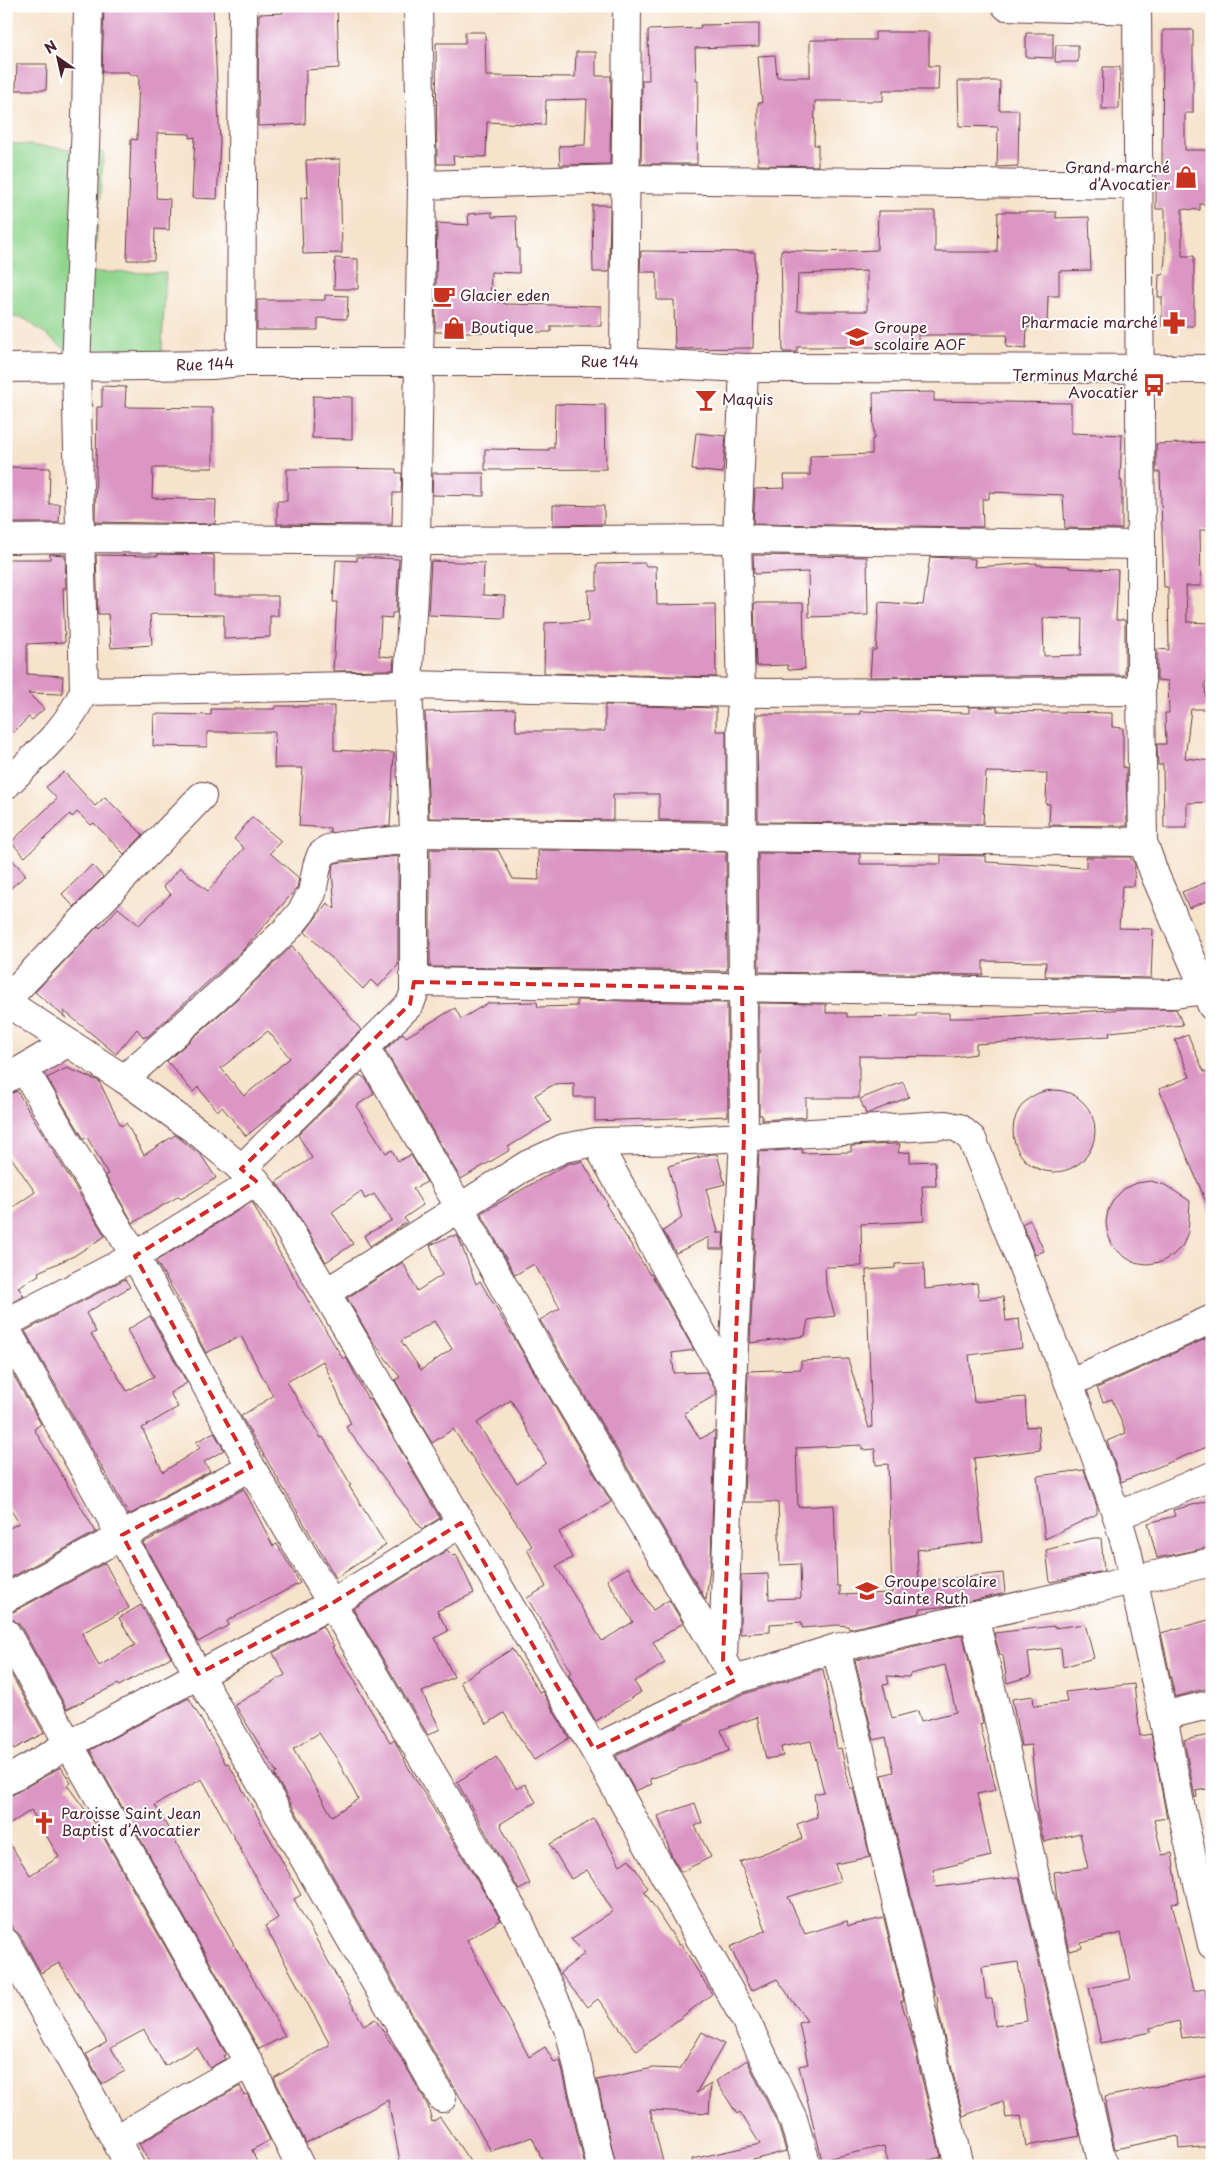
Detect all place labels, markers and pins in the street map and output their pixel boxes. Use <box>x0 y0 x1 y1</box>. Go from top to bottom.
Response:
place label: Grand marché d’Avocatier <box>1065 155 1170 195</box>
shop icon: Grand marché d’Avocatier <box>1173 164 1199 190</box>
cafe icon: Glacier eden <box>431 283 457 309</box>
place label: Glacier eden <box>460 283 550 306</box>
place label: Pharmacie marché <box>1021 310 1158 333</box>
pharmacy icon: Pharmacie marché <box>1161 310 1187 336</box>
shop icon: Boutique <box>441 315 467 341</box>
place label: Boutique <box>470 315 534 338</box>
place label: Groupe scolaire AOF <box>874 315 966 355</box>
school or university icon: Groupe scolaire AOF <box>844 324 870 350</box>
place label: Terminus Marché Avocatier <box>1012 363 1138 403</box>
bus stop icon: Terminus Marché Avocatier <box>1141 372 1167 398</box>
bar icon: Maquis <box>693 387 719 413</box>
place label: Maquis <box>722 387 774 410</box>
place label: Groupe scolaire Sainte Ruth <box>884 1569 997 1609</box>
school or university icon: Groupe scolaire Sainte Ruth <box>854 1578 880 1604</box>
place label: Paroisse Saint Jean Baptist d’Avocatier <box>61 1801 201 1841</box>
church icon: Paroisse Saint Jean Baptist d’Avocatier <box>31 1810 57 1836</box>

